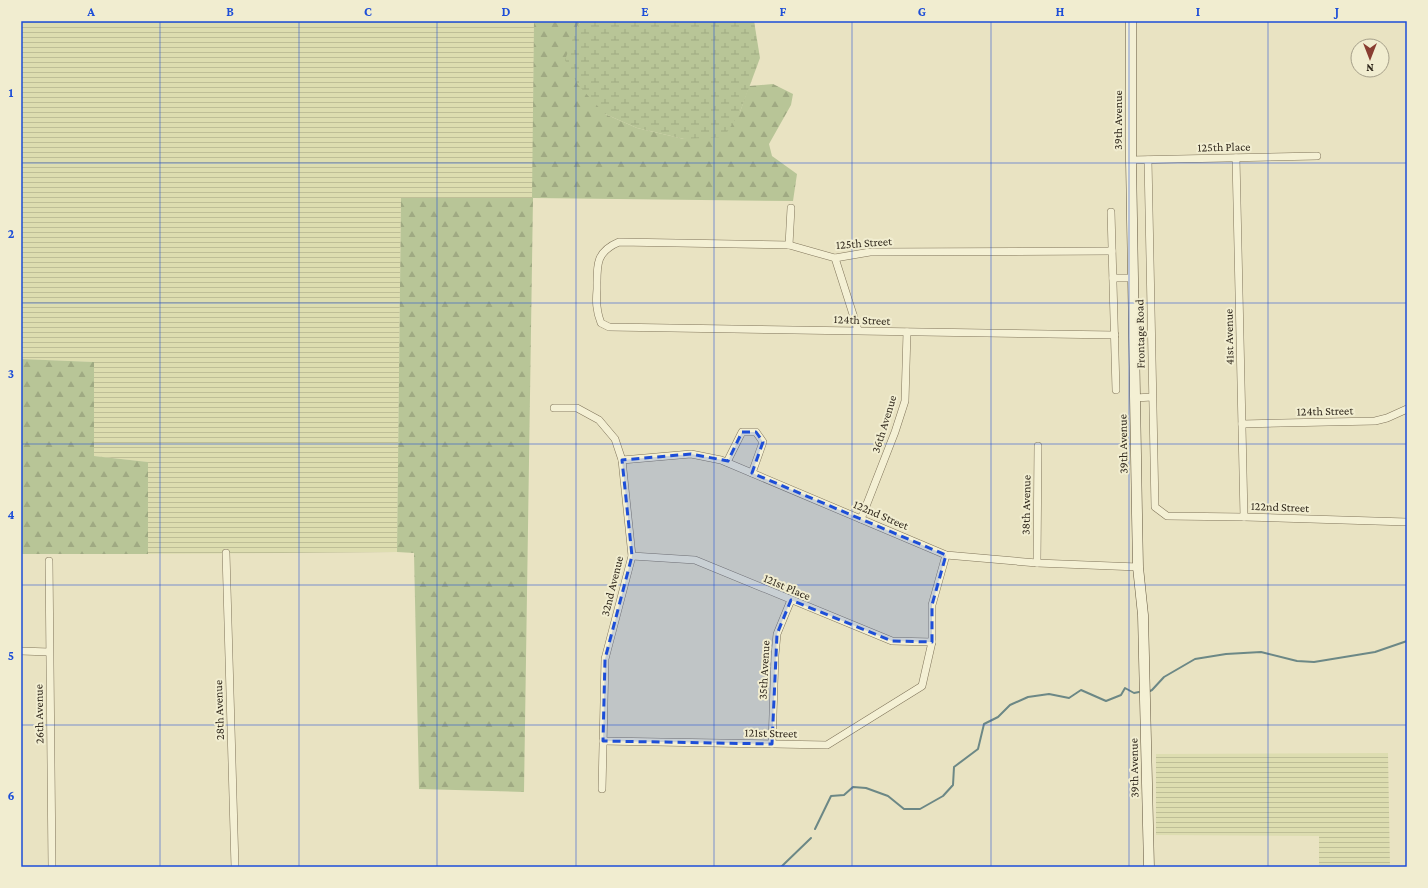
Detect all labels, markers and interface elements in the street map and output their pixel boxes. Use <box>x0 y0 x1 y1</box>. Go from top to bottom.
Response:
text: A <box>86 4 95 19</box>
text: B <box>226 4 234 19</box>
text: C <box>364 4 372 19</box>
text: D <box>502 4 511 19</box>
text: E <box>641 4 649 19</box>
text: F <box>780 4 787 19</box>
text: G <box>918 4 926 19</box>
text: H <box>1056 4 1065 19</box>
text: I <box>1196 4 1200 19</box>
text: J <box>1333 4 1339 19</box>
north arrow <box>1350 38 1390 78</box>
text: N <box>1366 62 1374 74</box>
text: 1 <box>9 85 14 100</box>
street label: 39th Avenue <box>1111 90 1125 150</box>
street label: 125th Place <box>1197 140 1251 154</box>
text: 2 <box>8 226 15 241</box>
street label: 125th Street <box>836 234 893 252</box>
street label: Frontage Road <box>1132 299 1148 369</box>
street label: 41st Avenue <box>1222 309 1236 365</box>
street label: 124th Street <box>833 312 892 328</box>
text: 3 <box>8 366 14 381</box>
street label: 36th Avenue <box>869 393 899 455</box>
street label: 124th Street <box>1297 403 1354 418</box>
street label: 39th Avenue <box>1115 414 1131 474</box>
street label: 38th Avenue <box>1018 475 1034 535</box>
street label: 122nd Street <box>851 497 912 533</box>
street label: 122nd Street <box>1251 499 1310 515</box>
text: 4 <box>7 507 15 522</box>
street label: 32nd Avenue <box>598 554 626 618</box>
street label: 121st Place <box>761 571 813 603</box>
street label: 35th Avenue <box>755 640 773 700</box>
text: 5 <box>8 648 14 663</box>
street label: 28th Avenue <box>211 680 227 740</box>
street label: 26th Avenue <box>31 684 47 744</box>
street label: 121st Street <box>745 726 799 740</box>
street label: 39th Avenue <box>1126 738 1142 798</box>
text: 6 <box>7 788 15 803</box>

